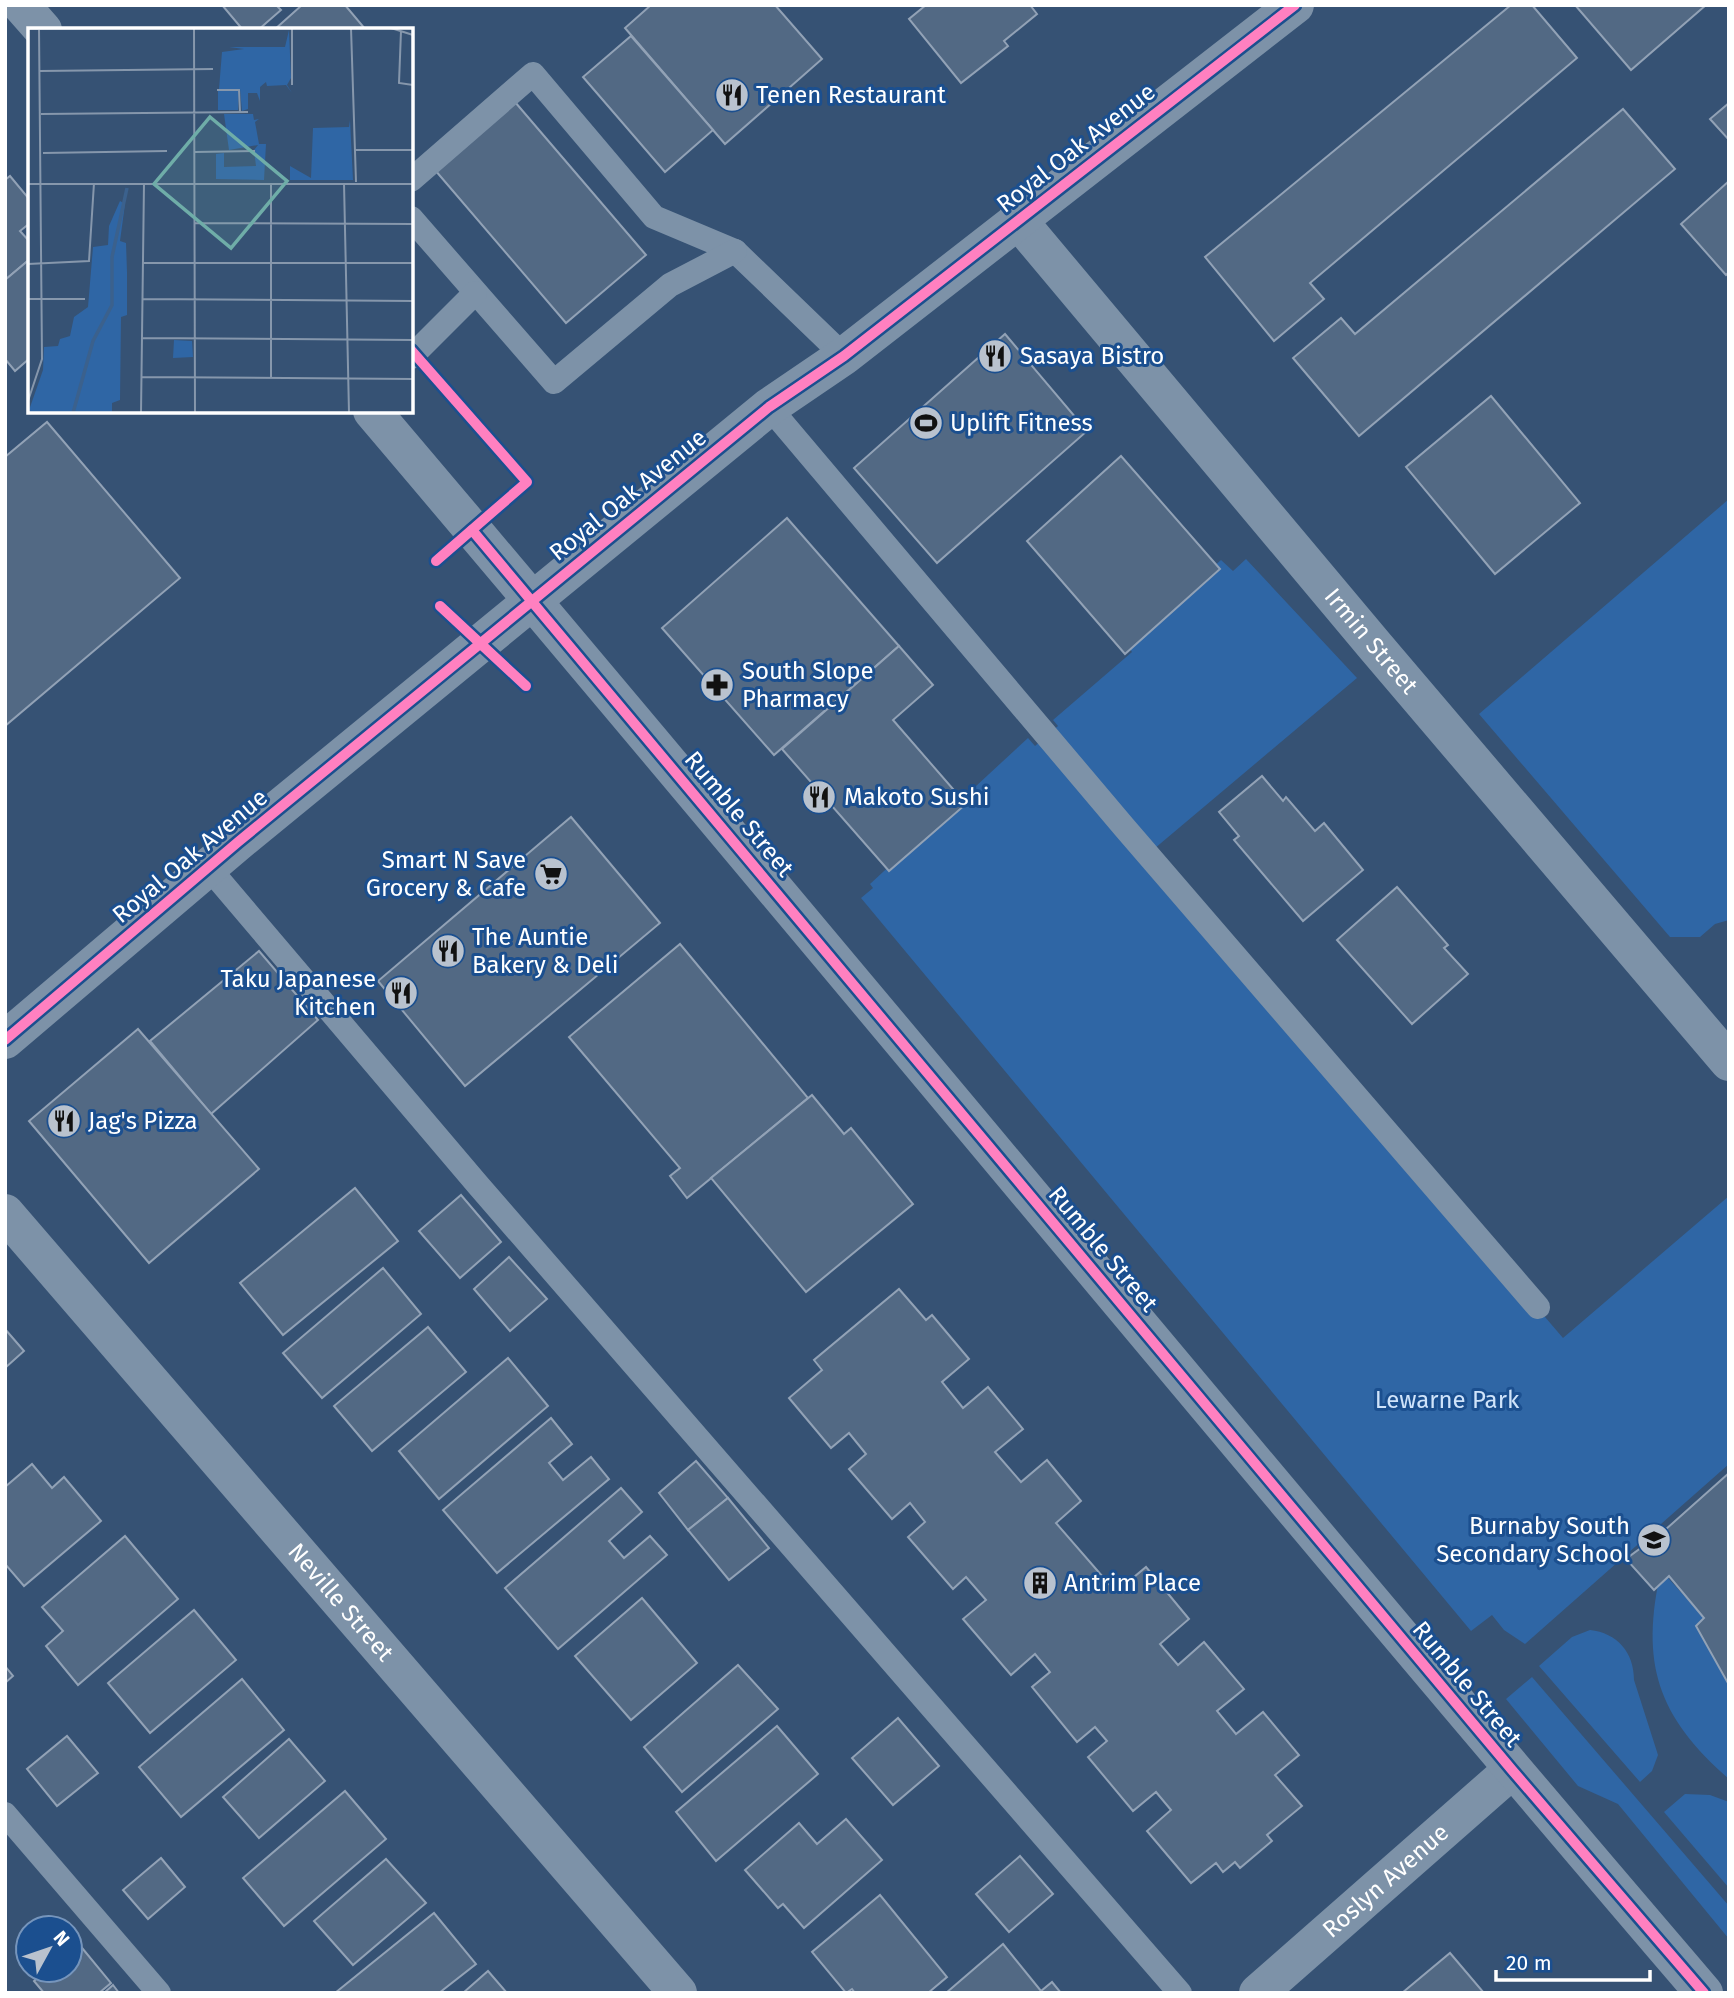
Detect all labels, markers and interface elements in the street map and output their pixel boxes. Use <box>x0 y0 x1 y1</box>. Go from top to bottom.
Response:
inset map <box>28 28 413 413</box>
restaurant icon: Tenen Restaurant <box>713 76 751 114</box>
street label: Royal Oak Avenue <box>991 77 1161 219</box>
place label: Tenen Restaurant <box>756 81 946 109</box>
restaurant icon: Sasaya Bistro <box>976 337 1014 375</box>
place label: Sasaya Bistro <box>1020 342 1164 370</box>
sports icon: Uplift Fitness <box>907 404 945 442</box>
place label: Uplift Fitness <box>950 409 1093 437</box>
street label: Royal Oak Avenue <box>544 423 712 567</box>
street label: Irmin Street <box>1319 583 1424 700</box>
place label: South Slope Pharmacy <box>742 657 874 713</box>
pharmacy icon: South Slope Pharmacy <box>698 666 736 704</box>
street label: Rumble Street <box>679 746 800 883</box>
restaurant icon: Makoto Sushi <box>800 778 838 816</box>
street label: Royal Oak Avenue <box>107 783 273 929</box>
place label: Makoto Sushi <box>844 783 990 811</box>
place label: Smart N Save Grocery & Cafe <box>366 846 526 902</box>
supermarket icon: Smart N Save Grocery & Cafe <box>532 855 570 893</box>
place label: The Auntie Bakery & Deli <box>472 923 618 979</box>
restaurant icon: The Auntie Bakery & Deli <box>429 932 467 970</box>
place label: Taku Japanese Kitchen <box>220 965 376 1021</box>
restaurant icon: Taku Japanese Kitchen <box>382 974 420 1012</box>
restaurant icon: Jag's Pizza <box>45 1102 83 1140</box>
place label: Jag's Pizza <box>88 1107 198 1135</box>
street label: Rumble Street <box>1043 1181 1164 1318</box>
park label: Lewarne Park <box>1375 1386 1520 1414</box>
place label: Burnaby South Secondary School <box>1436 1512 1630 1568</box>
school or university icon: Burnaby South Secondary School <box>1635 1521 1673 1559</box>
street label: Neville Street <box>282 1538 399 1667</box>
building icon: Antrim Place <box>1021 1564 1059 1602</box>
place label: Antrim Place <box>1064 1569 1201 1597</box>
street label: Rumble Street <box>1407 1616 1528 1753</box>
street label: Roslyn Avenue <box>1317 1818 1454 1944</box>
north arrow <box>14 1914 84 1984</box>
text: N <box>49 1926 75 1951</box>
scale bar <box>1496 1938 1650 1982</box>
text: 20 m <box>1506 1950 1552 1976</box>

